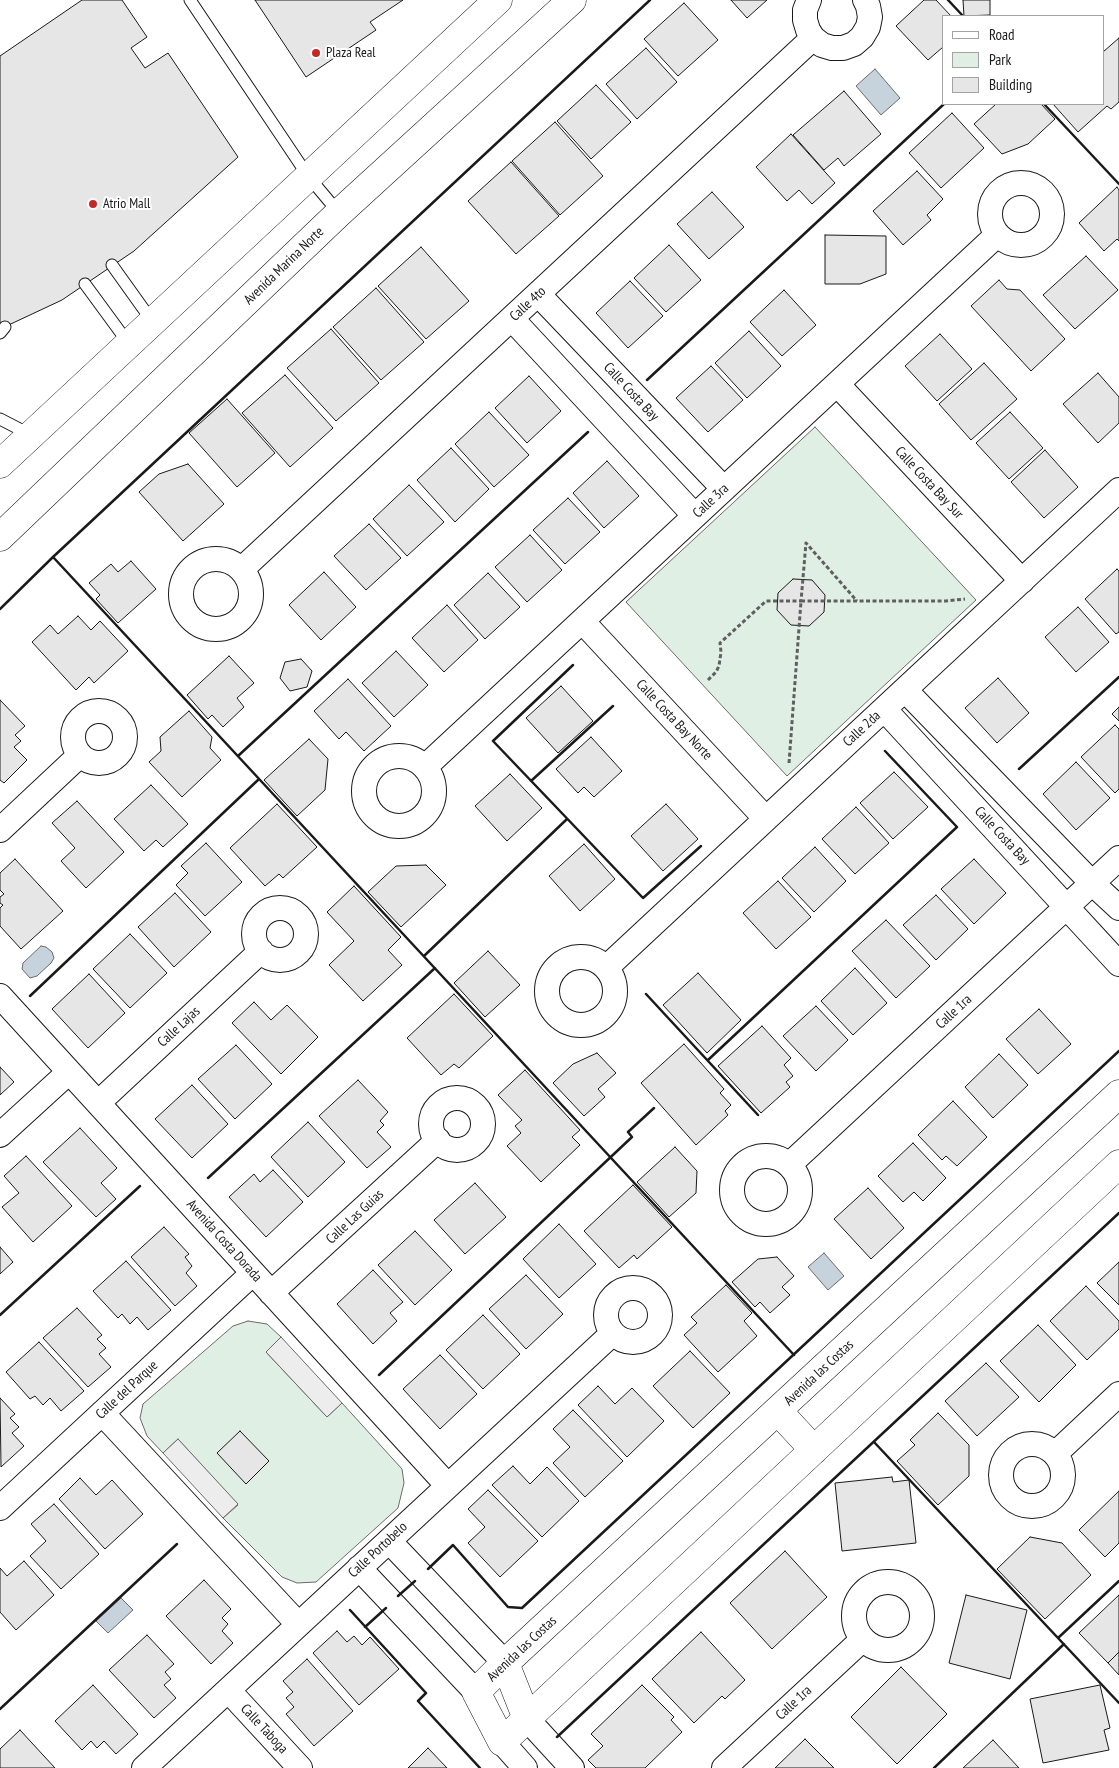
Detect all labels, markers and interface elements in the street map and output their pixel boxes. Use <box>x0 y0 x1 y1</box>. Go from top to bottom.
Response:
legend <box>942 15 1104 105</box>
text: Road <box>989 25 1015 44</box>
place label: Plaza Real <box>326 45 376 61</box>
marker: Plaza Real <box>310 47 322 59</box>
text: Park <box>989 50 1011 69</box>
text: Building <box>989 75 1032 94</box>
place label: Atrio Mall <box>103 196 150 212</box>
marker: Atrio Mall <box>87 198 99 210</box>
street label: Avenida Marina Norte <box>241 224 327 308</box>
street label: Calle 4to <box>506 283 550 325</box>
street label: Calle Costa Bay <box>600 359 662 425</box>
street label: Calle Costa Bay Sur <box>891 443 967 523</box>
street label: Calle 3ra <box>690 480 732 522</box>
street label: Calle Costa Bay Norte <box>632 676 716 764</box>
street label: Calle 2da <box>840 707 884 751</box>
street label: Calle Costa Bay <box>971 803 1033 869</box>
street label: Calle 1ra <box>933 991 975 1033</box>
street label: Calle Lajas <box>154 1003 204 1051</box>
street label: Calle Las Guias <box>323 1186 387 1248</box>
street label: Avenida Costa Dorada <box>183 1196 265 1286</box>
street label: Avenida las Costas <box>781 1337 857 1409</box>
street label: Calle del Parque <box>93 1357 161 1423</box>
street label: Calle Portobelo <box>345 1519 411 1581</box>
street label: Avenida las Costas <box>484 1613 560 1685</box>
street label: Calle 1ra <box>773 1682 815 1724</box>
street label: Calle Taboga <box>237 1701 291 1757</box>

